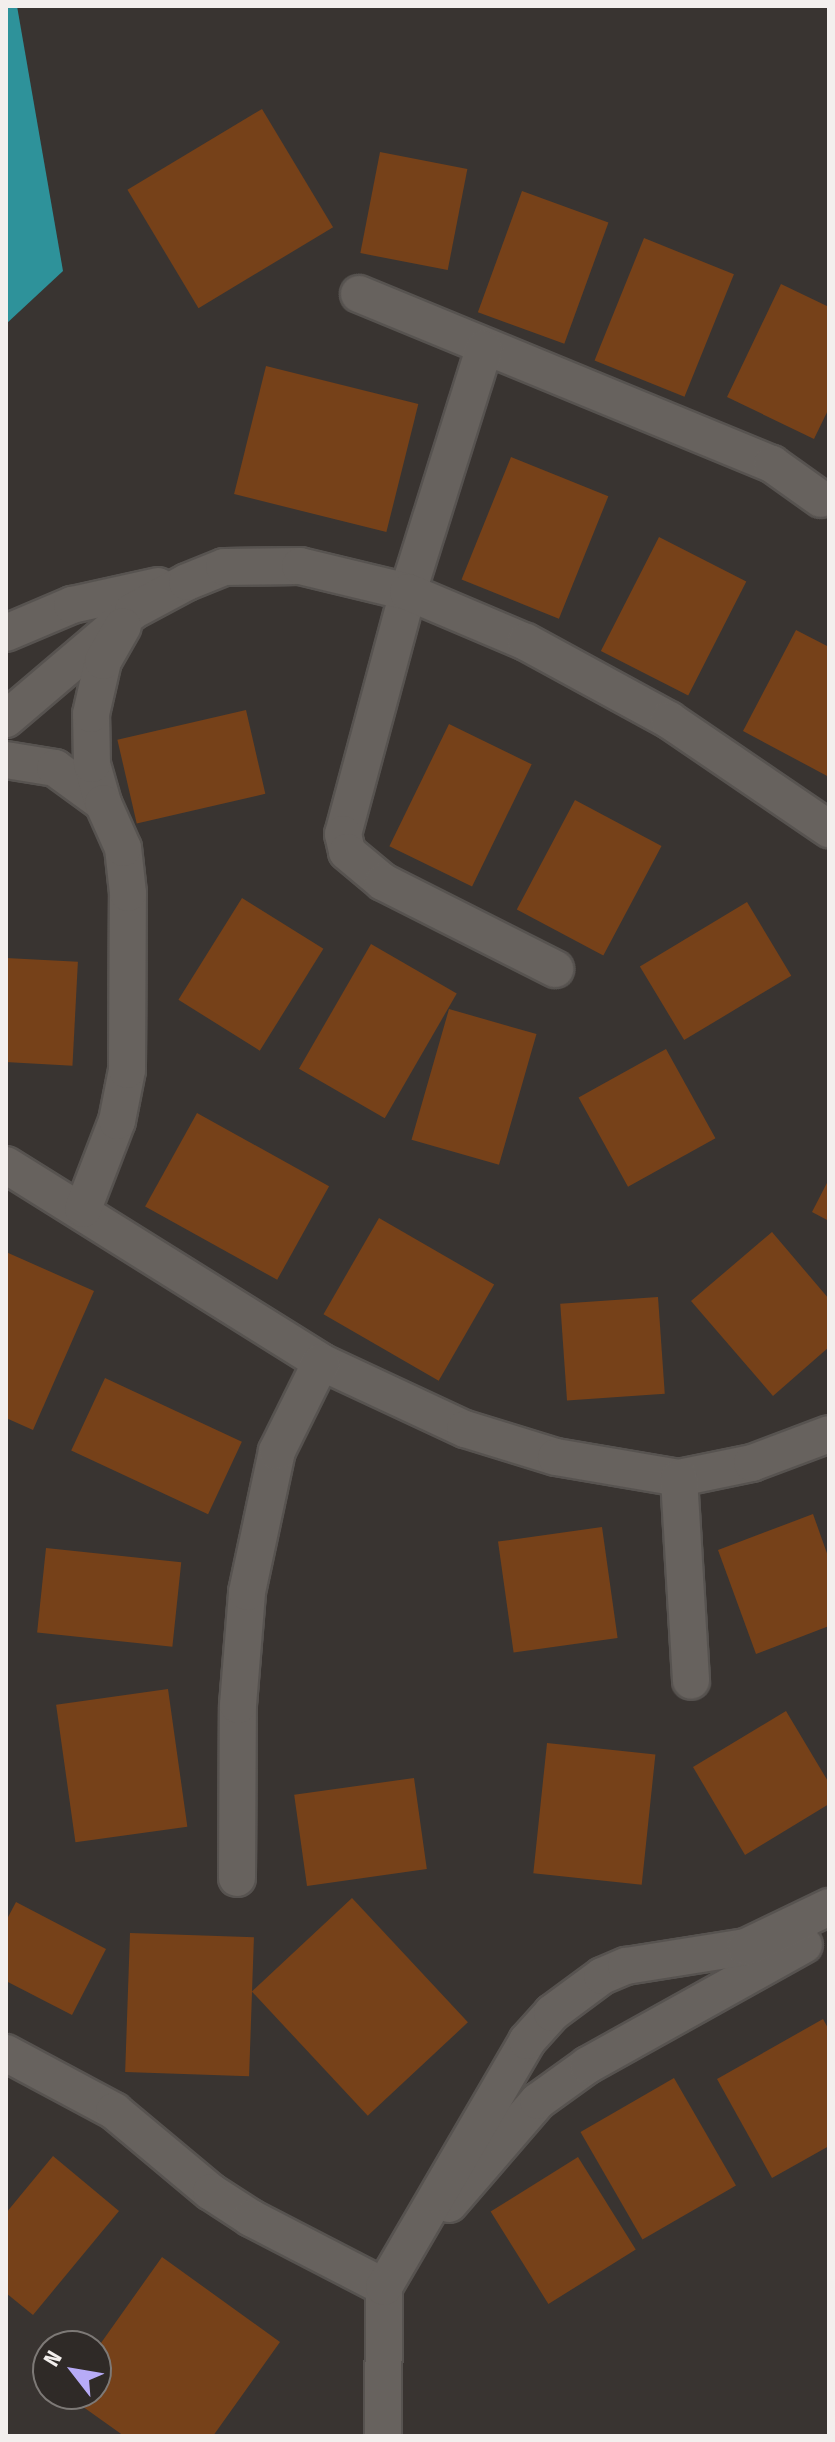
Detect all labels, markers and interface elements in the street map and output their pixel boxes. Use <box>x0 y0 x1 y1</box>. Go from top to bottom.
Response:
north arrow <box>32 2330 112 2410</box>
text: N <box>38 2346 68 2371</box>

